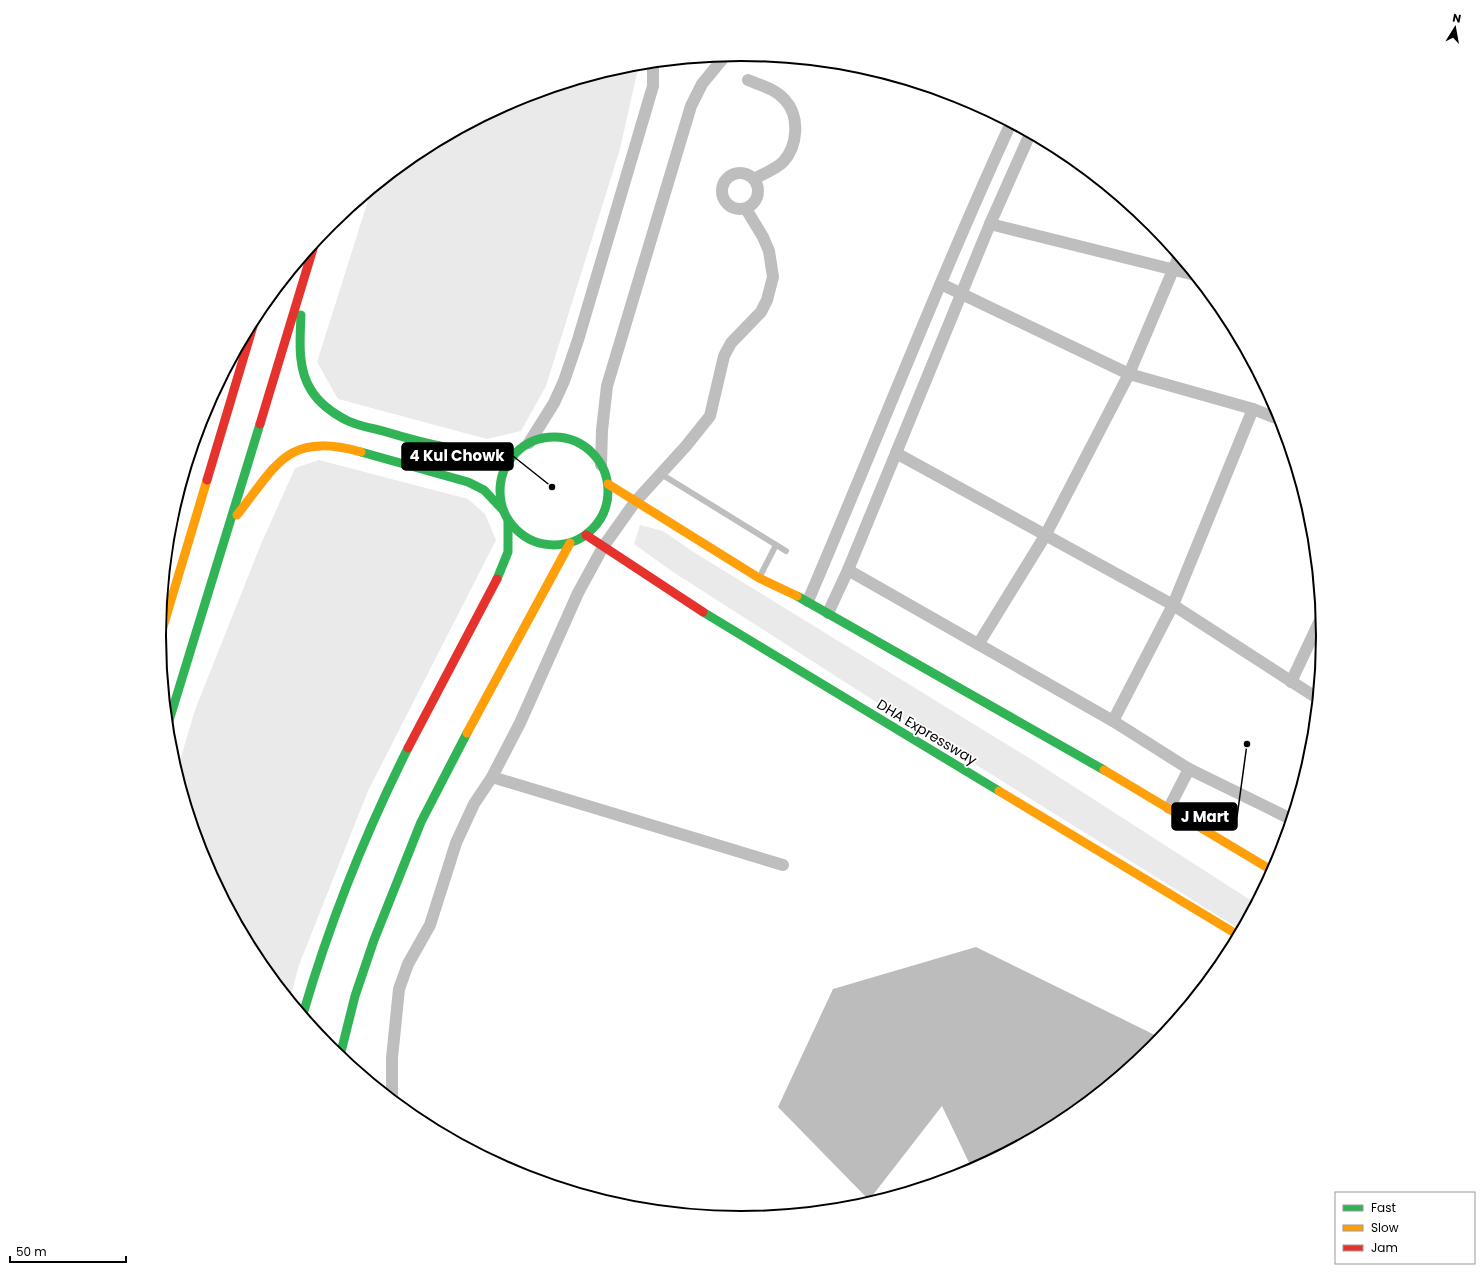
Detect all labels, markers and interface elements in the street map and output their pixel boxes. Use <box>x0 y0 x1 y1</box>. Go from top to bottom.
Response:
north arrow <box>1435 8 1475 48</box>
text: N <box>1451 10 1462 27</box>
callout: 4 Kul Chowk <box>402 443 513 470</box>
text: 4 Kul Chowk <box>410 445 505 466</box>
street label: DHA Expressway <box>873 694 981 770</box>
callout: J Mart <box>1172 803 1237 830</box>
text: J Mart <box>1181 806 1229 827</box>
legend <box>1335 1192 1475 1264</box>
text: Fast <box>1371 1199 1396 1216</box>
text: Slow <box>1371 1219 1399 1236</box>
scale bar <box>10 1238 126 1264</box>
text: Jam <box>1371 1239 1398 1256</box>
text: 50 m <box>16 1243 47 1260</box>

